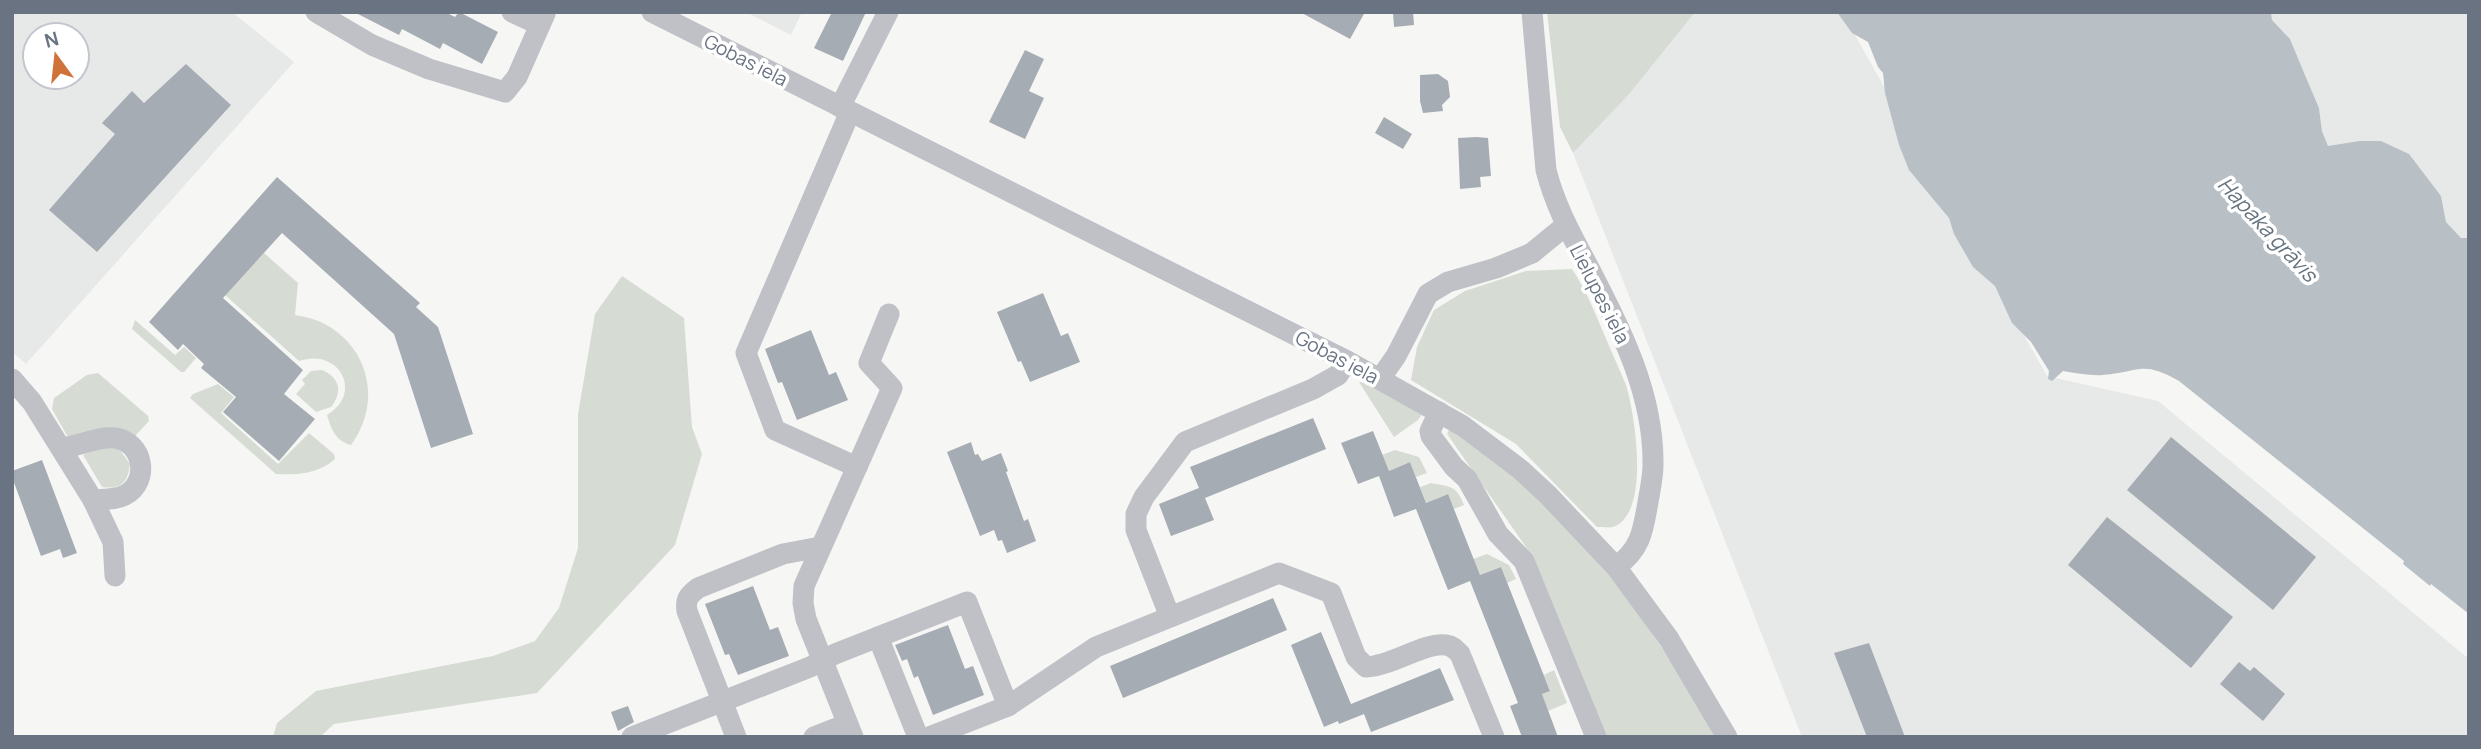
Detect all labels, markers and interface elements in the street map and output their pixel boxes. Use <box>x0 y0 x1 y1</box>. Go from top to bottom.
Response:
north arrow <box>21 21 91 91</box>
text: N <box>42 25 62 54</box>
street label: Gobas iela <box>700 28 792 92</box>
water label: Hapaka grāvis <box>2212 171 2325 289</box>
street label: Lielupes iela <box>1564 240 1636 348</box>
street label: Gobas iela <box>1291 324 1383 390</box>

